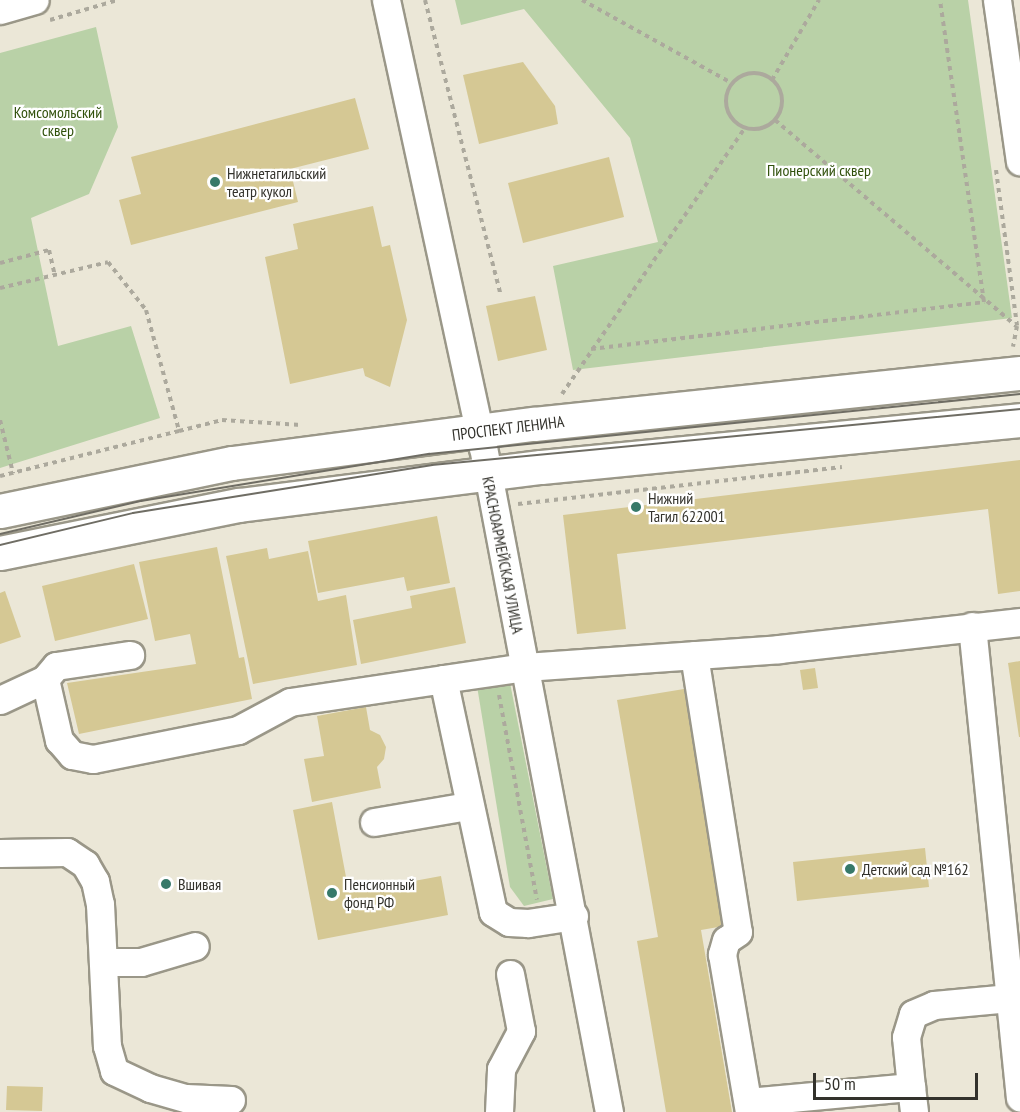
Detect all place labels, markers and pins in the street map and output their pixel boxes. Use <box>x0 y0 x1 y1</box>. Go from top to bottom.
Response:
place label: Нижнетагильский театр кукол <box>227 163 326 201</box>
marker: Нижнетагильский театр кукол <box>208 175 222 189</box>
place label: Нижний Тагил 622001 <box>648 488 725 526</box>
marker: Нижний Тагил 622001 <box>629 500 643 514</box>
place label: Детский сад №162 <box>862 859 969 879</box>
marker: Детский сад №162 <box>843 862 857 876</box>
place label: Вшивая <box>178 874 221 894</box>
place label: Пенсионный фонд РФ <box>344 874 415 912</box>
marker: Вшивая <box>159 877 173 891</box>
marker: Пенсионный фонд РФ <box>325 886 339 900</box>

